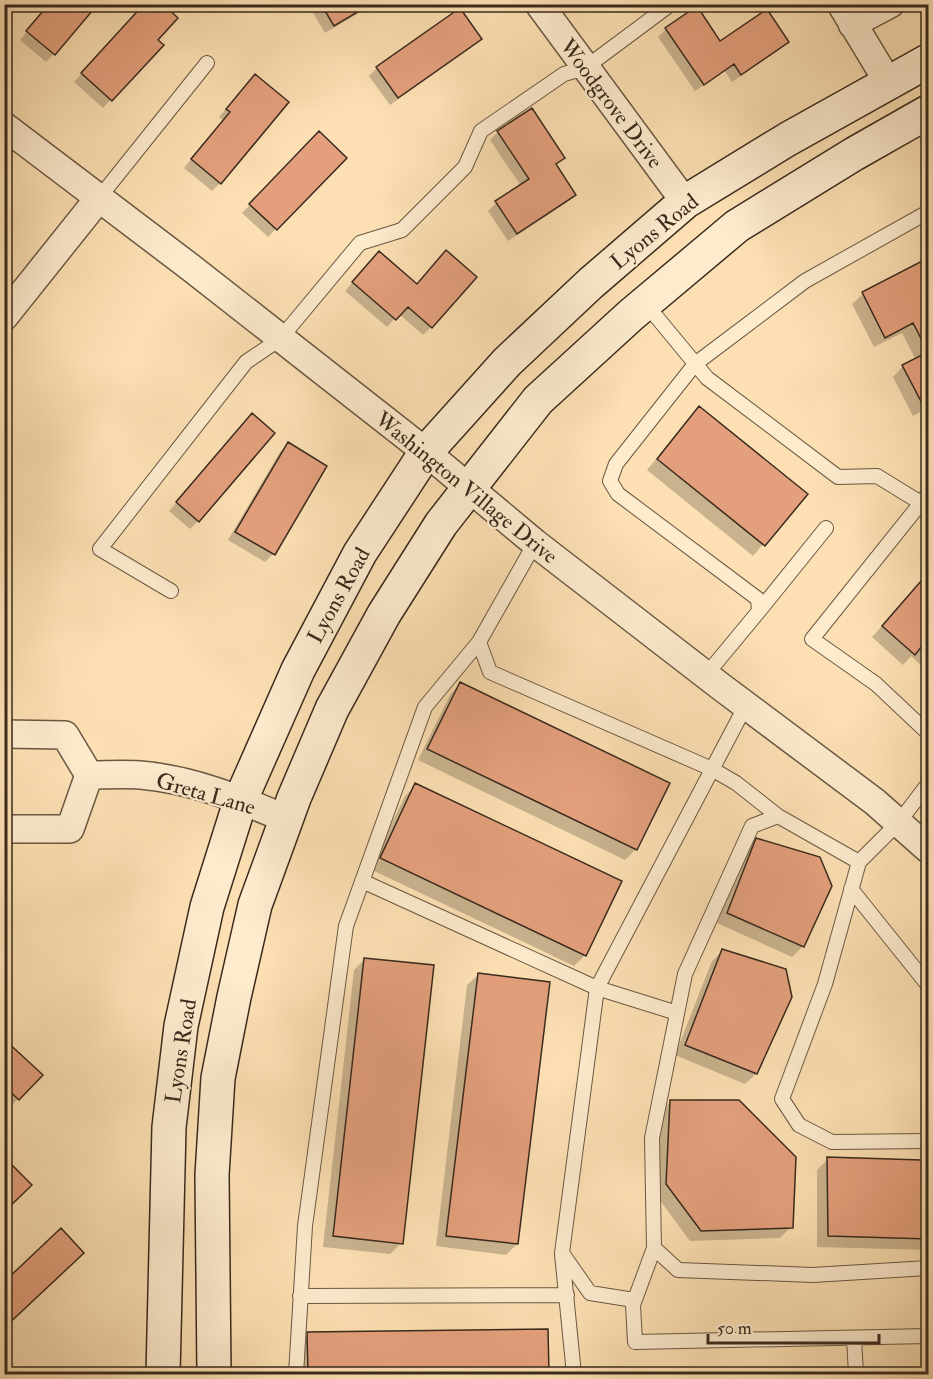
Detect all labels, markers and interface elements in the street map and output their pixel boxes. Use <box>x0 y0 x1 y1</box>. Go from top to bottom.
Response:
street label: Woodgrove Drive <box>553 32 669 174</box>
street label: Lyons Road <box>605 188 705 276</box>
street label: Washington Village Drive <box>369 405 563 570</box>
street label: Lyons Road <box>301 542 377 648</box>
street label: Greta Lane <box>153 766 259 821</box>
street label: Lyons Road <box>159 997 203 1105</box>
scale bar <box>708 1307 879 1345</box>
text: 50 m <box>717 1317 752 1340</box>

